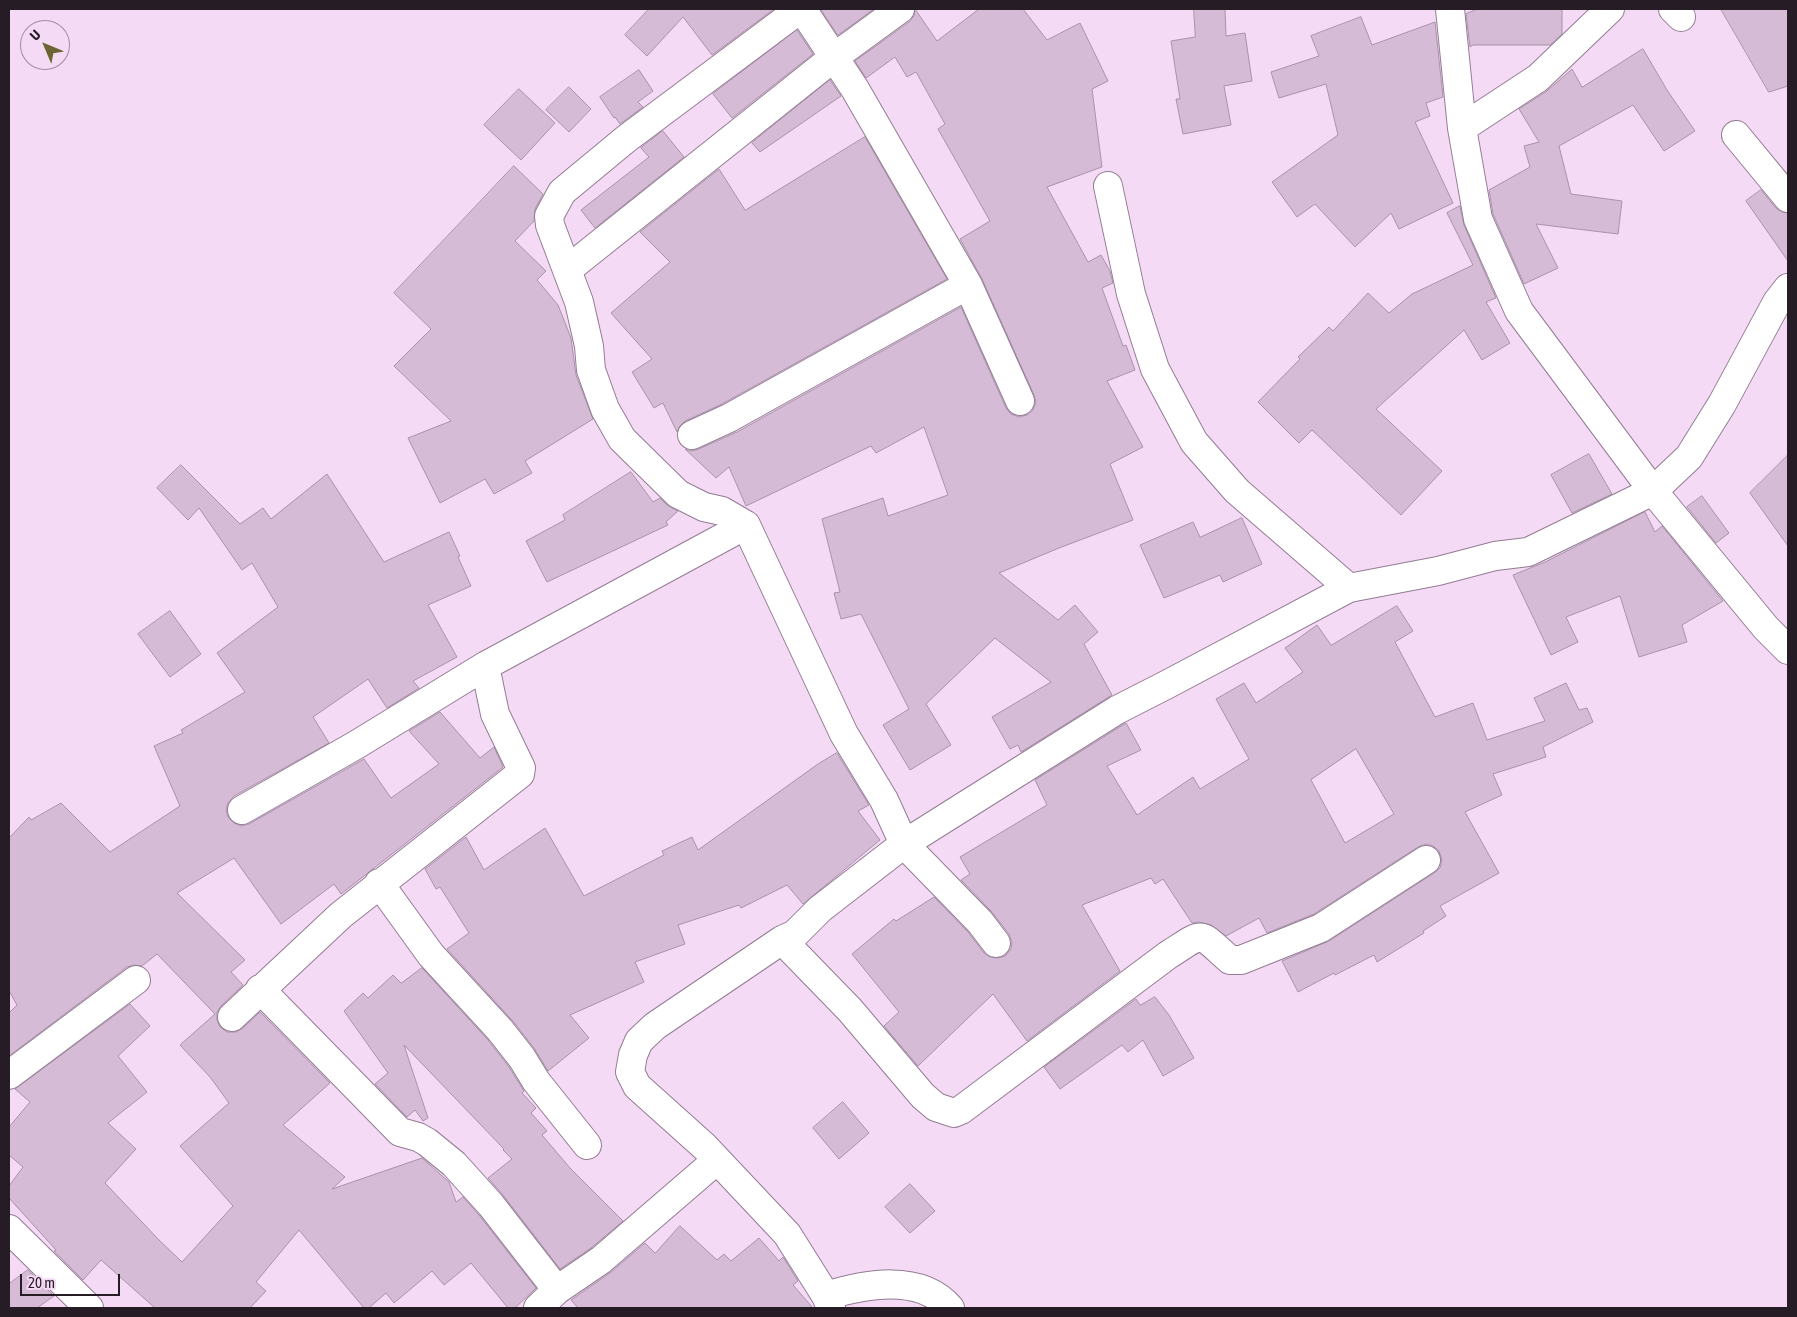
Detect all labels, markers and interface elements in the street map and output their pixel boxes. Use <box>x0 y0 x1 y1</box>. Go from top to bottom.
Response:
north arrow <box>20 20 70 70</box>
text: U <box>27 27 44 44</box>
scale bar <box>22 1264 122 1296</box>
text: 20 m <box>28 1274 55 1291</box>

